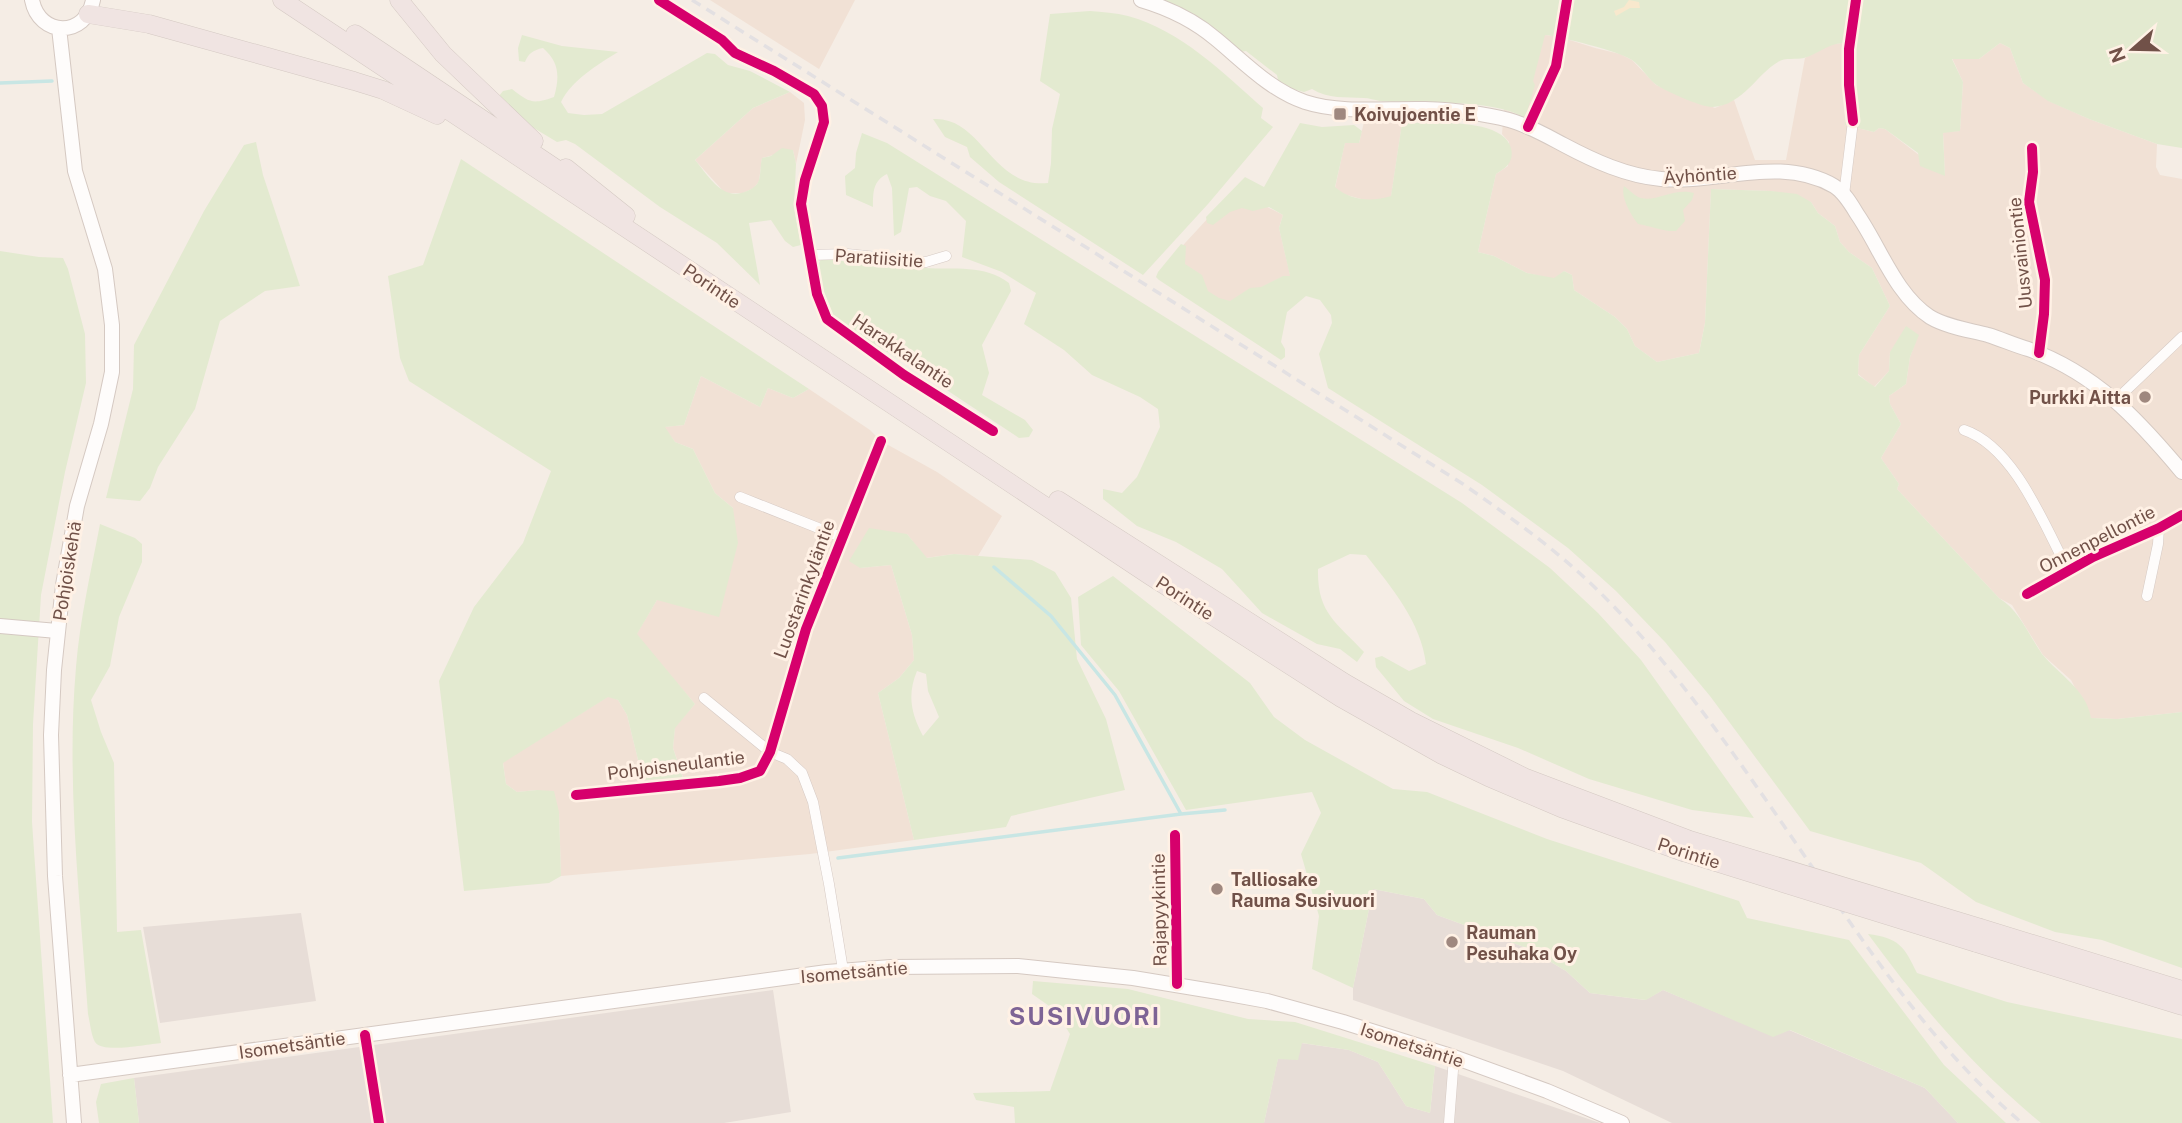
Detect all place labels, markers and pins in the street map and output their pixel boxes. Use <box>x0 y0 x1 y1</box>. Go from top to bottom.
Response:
place label: Koivujoentie E <box>1354 104 1476 125</box>
marker: Koivujoentie E <box>1332 106 1348 122</box>
place label: Purkki Aitta <box>2029 387 2131 408</box>
marker: Purkki Aitta <box>2137 389 2153 405</box>
place label: Talliosake Rauma Susivuori <box>1231 869 1375 911</box>
marker: Talliosake Rauma Susivuori <box>1209 881 1225 897</box>
place label: Rauman Pesuhaka Oy <box>1466 922 1577 964</box>
marker: Rauman Pesuhaka Oy <box>1444 934 1460 950</box>

